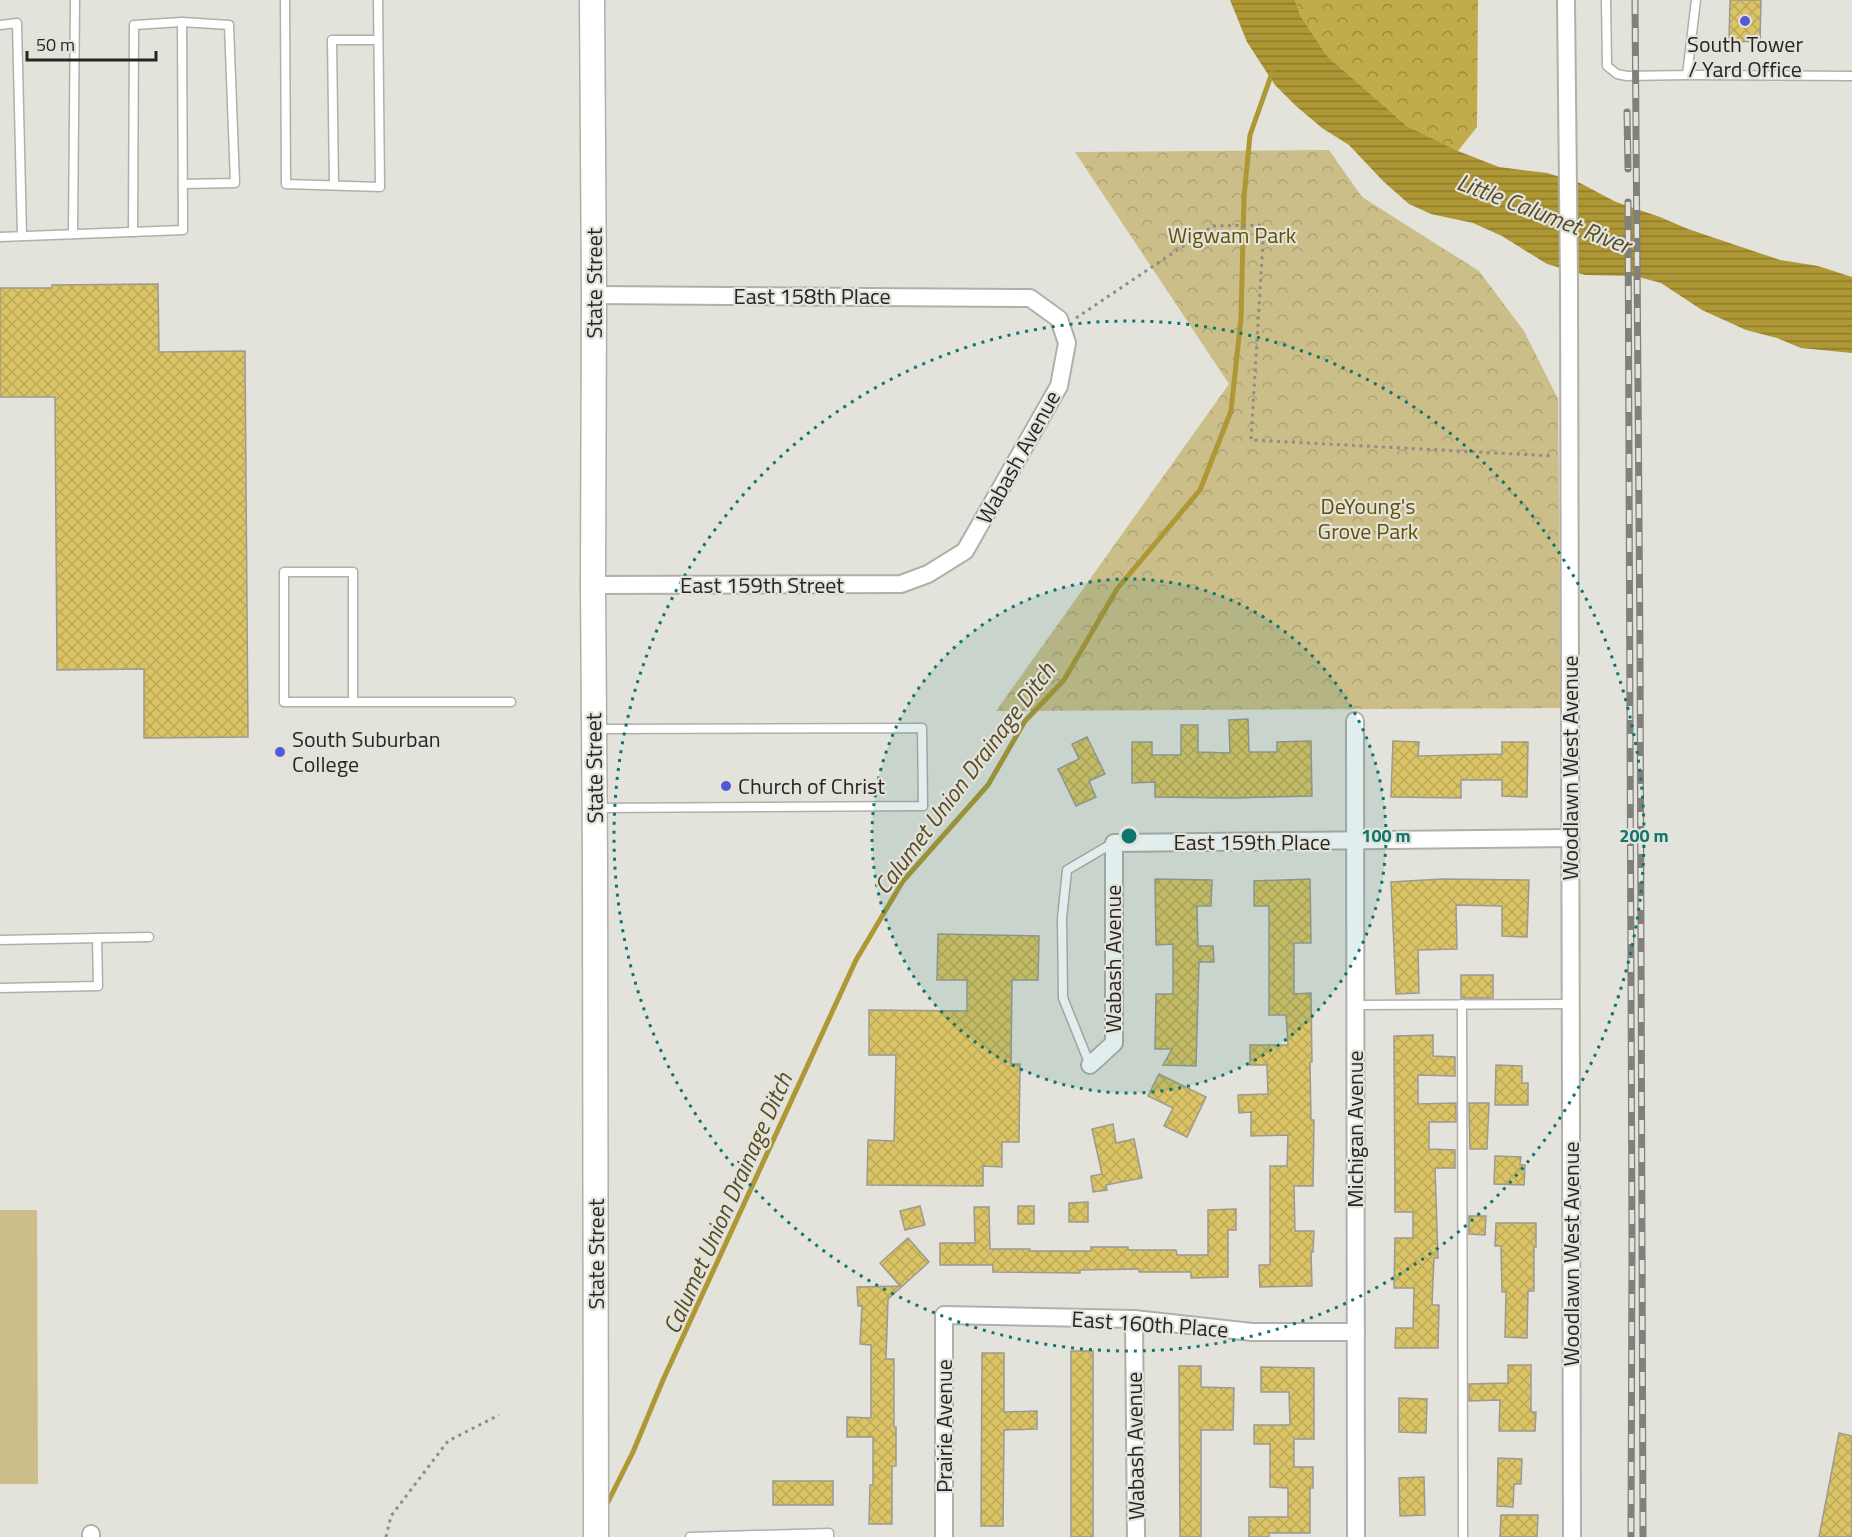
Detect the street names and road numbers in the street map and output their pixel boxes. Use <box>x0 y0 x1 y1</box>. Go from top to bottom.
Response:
street label: State Street <box>577 227 611 338</box>
street label: East 158th Place <box>733 279 891 313</box>
street label: Wabash Avenue <box>967 384 1069 530</box>
street label: East 159th Street <box>680 568 844 602</box>
street label: Woodlawn West Avenue <box>1553 655 1587 881</box>
street label: State Street <box>576 712 612 824</box>
street label: East 159th Place <box>1173 825 1331 859</box>
street label: Wabash Avenue <box>1096 885 1130 1033</box>
street label: Michigan Avenue <box>1338 1050 1372 1208</box>
street label: Woodlawn West Avenue <box>1554 1141 1588 1367</box>
street label: State Street <box>579 1198 613 1309</box>
street label: East 160th Place <box>1070 1302 1230 1346</box>
street label: Prairie Avenue <box>927 1359 961 1493</box>
street label: Wabash Avenue <box>1117 1371 1153 1521</box>

